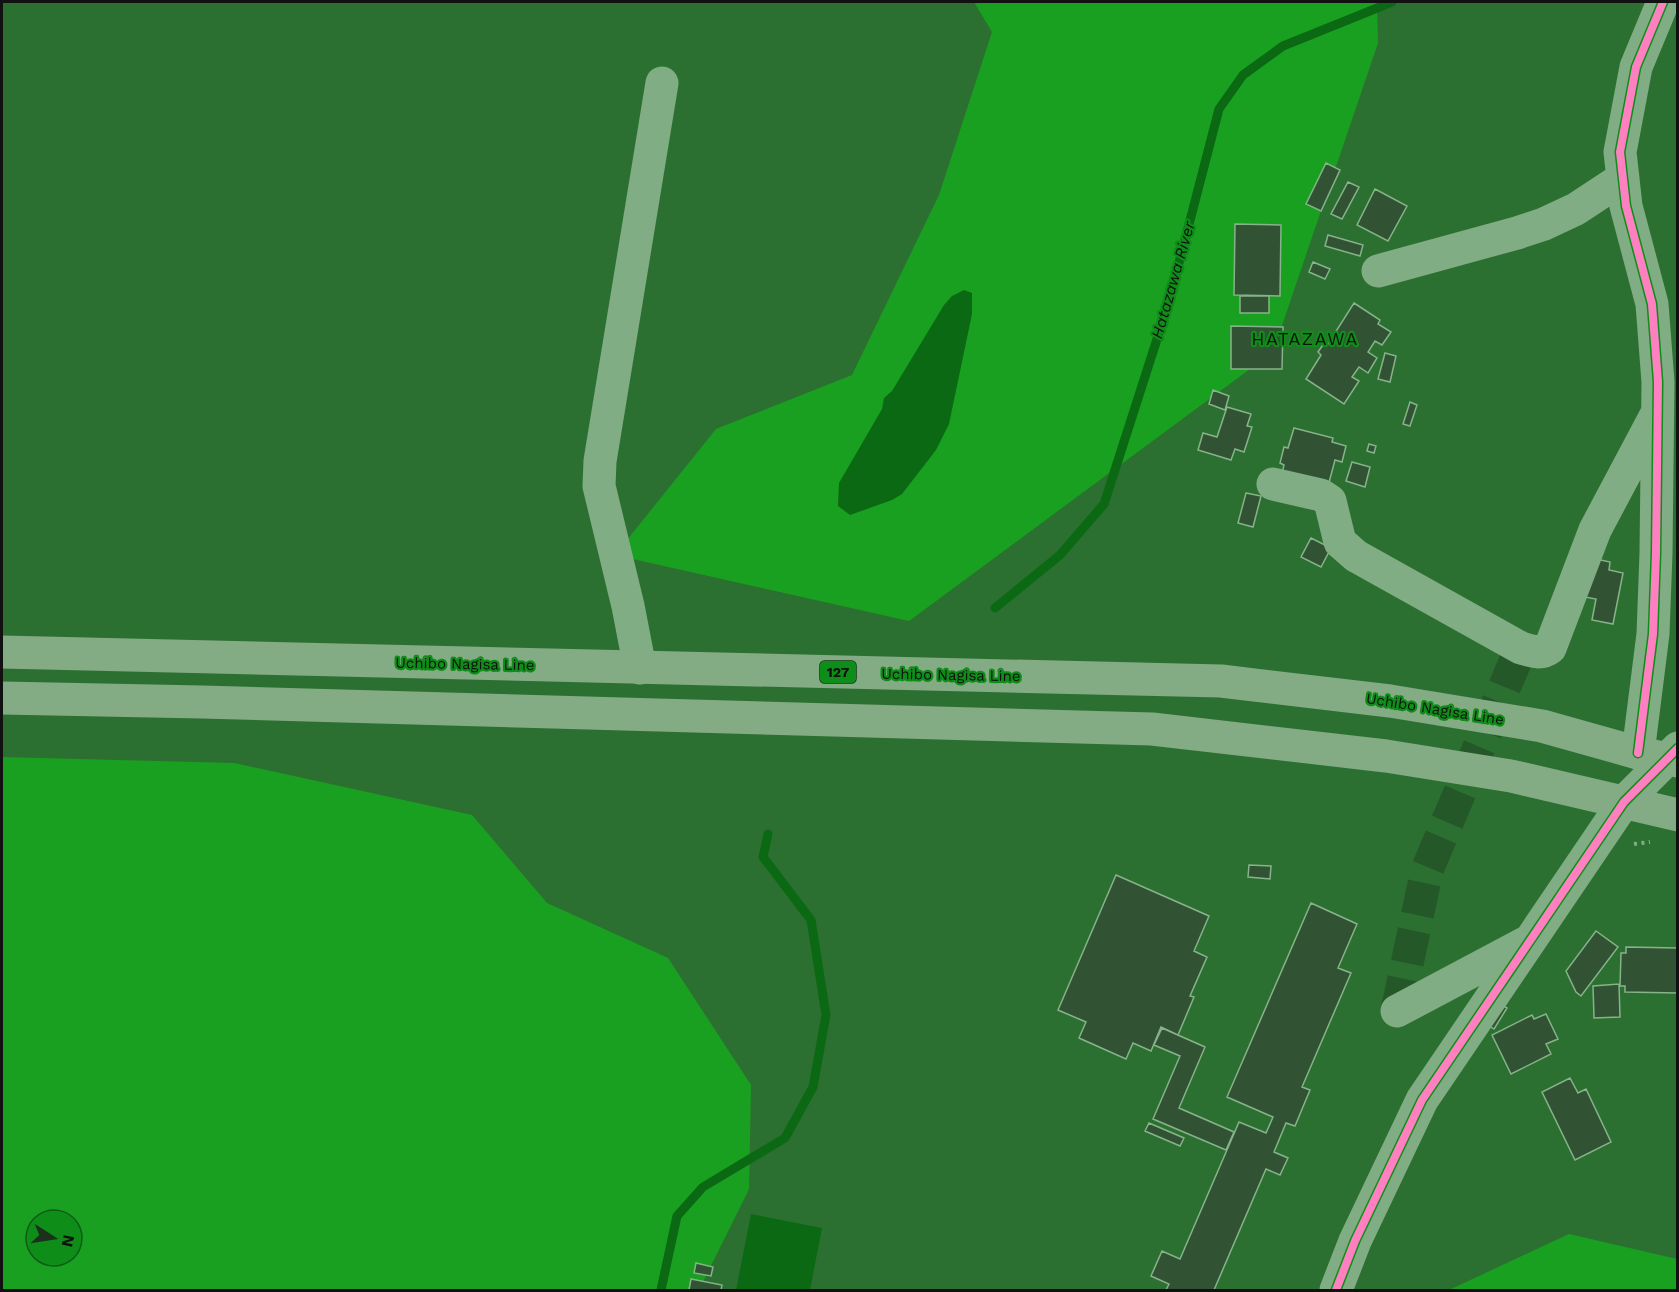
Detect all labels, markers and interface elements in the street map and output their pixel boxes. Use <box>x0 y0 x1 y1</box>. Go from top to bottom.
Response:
water label: Hatazawa River <box>1147 218 1199 341</box>
district label: HATAZAWA <box>1251 328 1359 349</box>
street label: Uchibo Nagisa Line <box>395 654 535 674</box>
road number: 127 <box>820 661 856 683</box>
street label: Uchibo Nagisa Line <box>881 665 1021 685</box>
street label: Uchibo Nagisa Line <box>1365 689 1505 729</box>
north arrow <box>24 1208 84 1268</box>
text: N <box>58 1233 79 1249</box>

